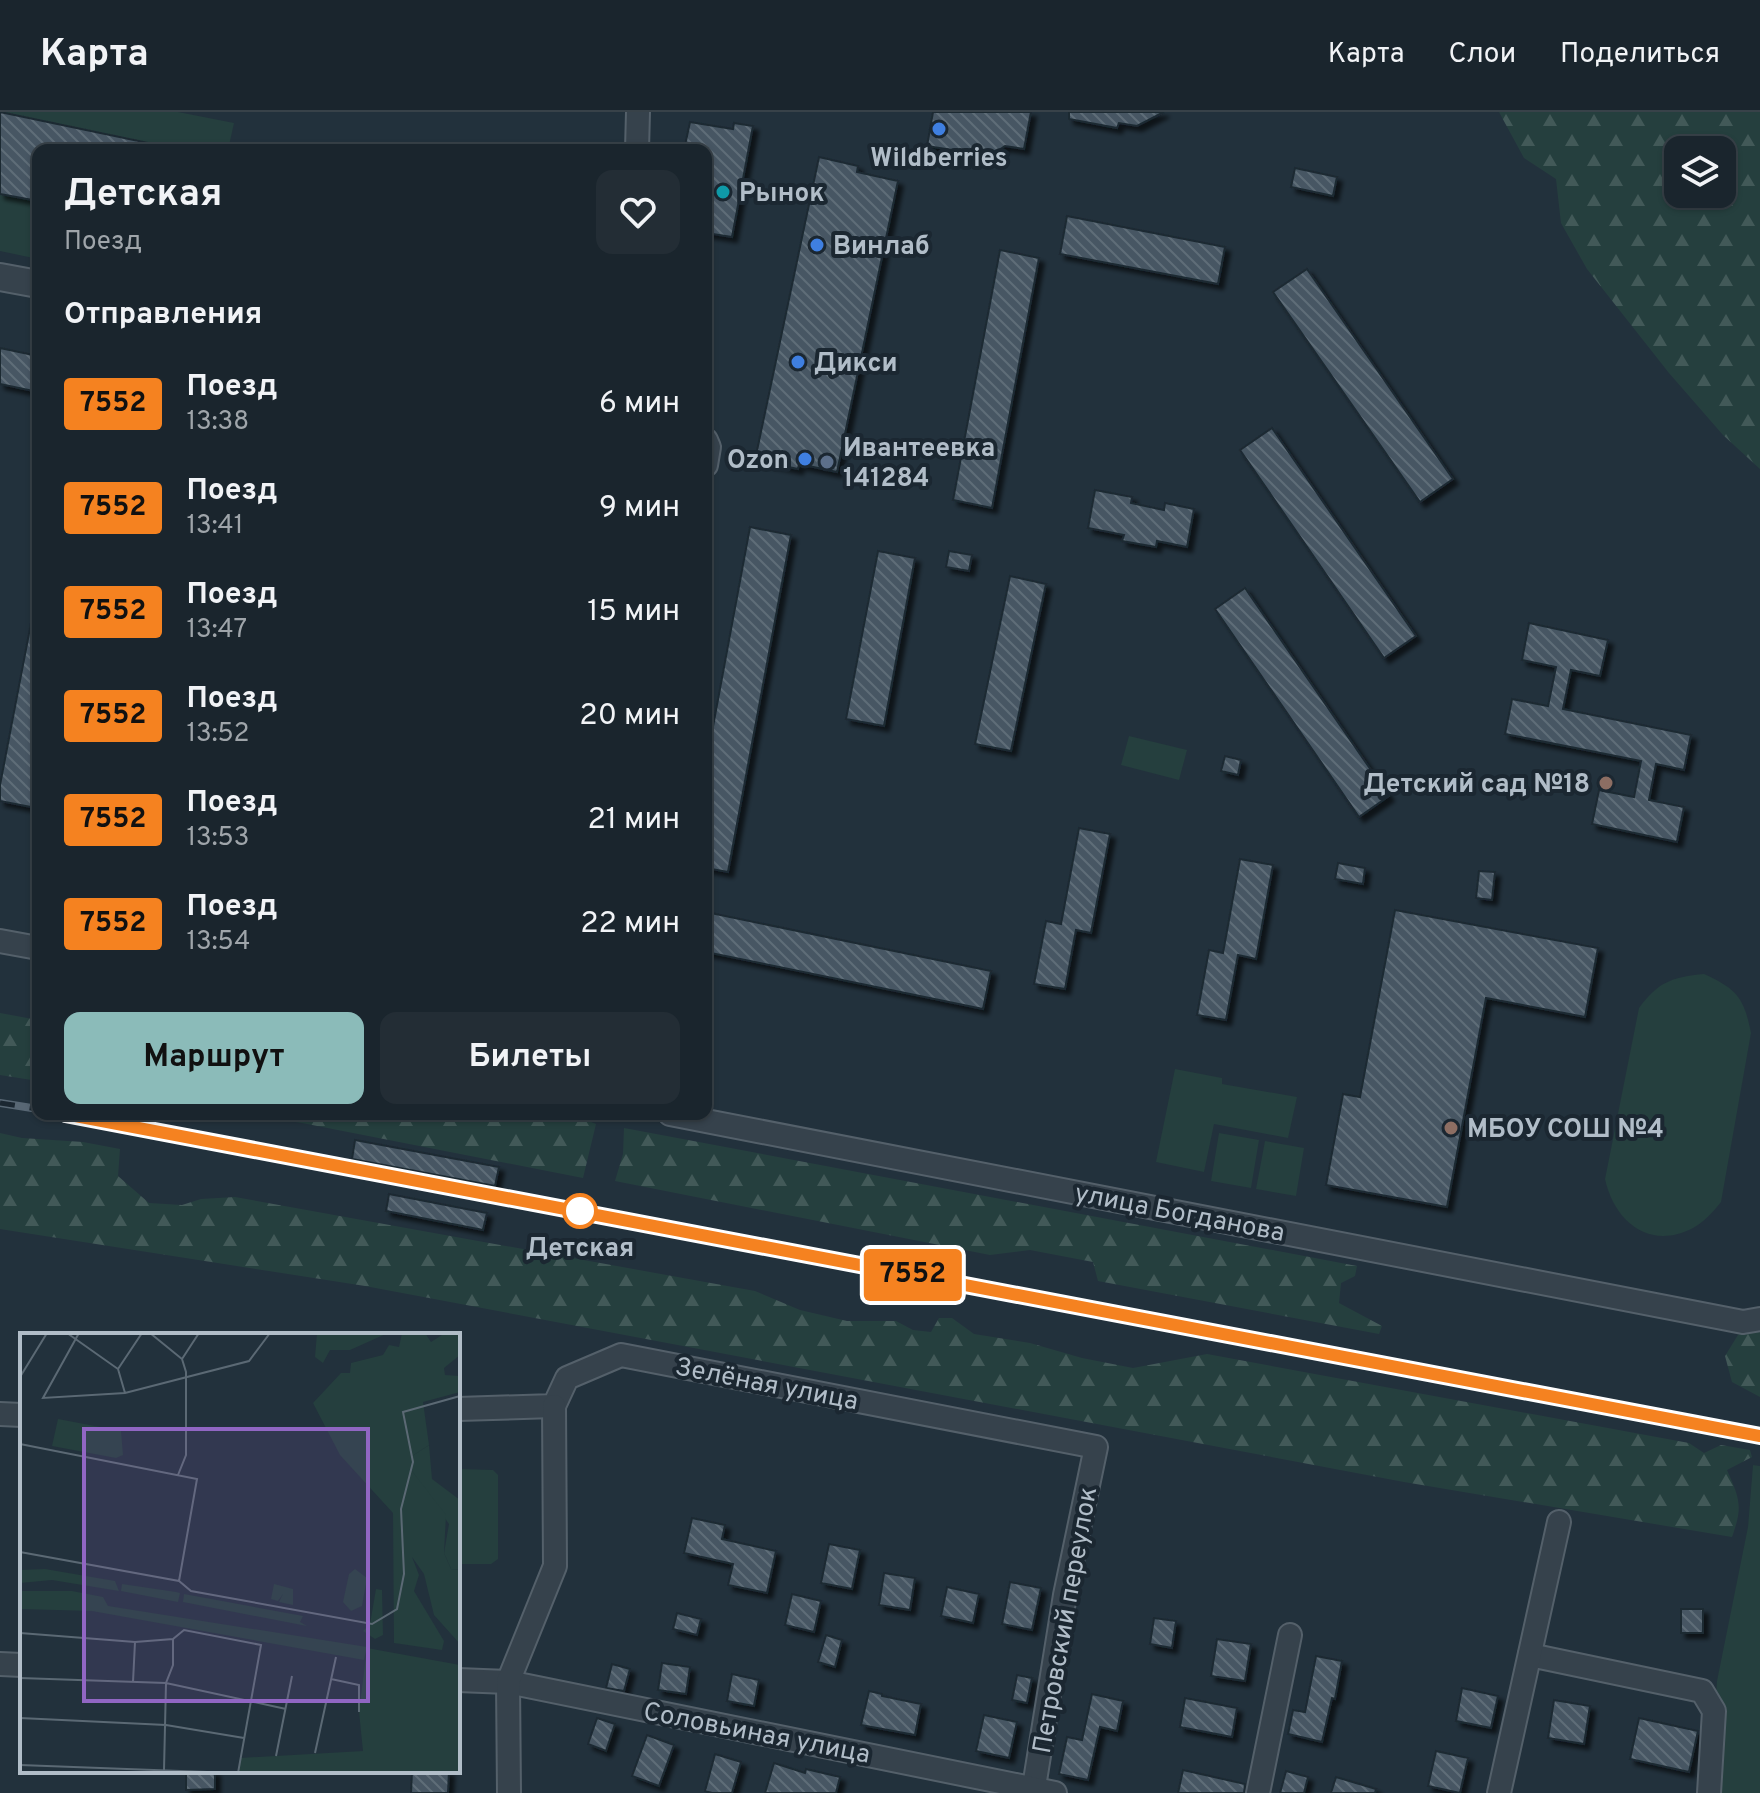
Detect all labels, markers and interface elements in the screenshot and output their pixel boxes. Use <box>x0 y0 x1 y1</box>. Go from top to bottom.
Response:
text: Карта <box>40 31 149 80</box>
text: Карта <box>1328 37 1404 73</box>
text: Слои <box>1448 37 1516 73</box>
text: Поделиться <box>1560 37 1720 73</box>
marker: Wildberries <box>930 120 948 138</box>
map controls <box>1664 136 1736 208</box>
button: layers <box>1664 136 1736 208</box>
place label: Wildberries <box>870 143 1008 176</box>
button: heart <box>596 170 680 254</box>
text: Детская <box>64 171 222 220</box>
place label: Рынок <box>739 178 825 211</box>
marker: Рынок <box>714 183 732 201</box>
text: Поезд <box>64 226 142 259</box>
place label: Винлаб <box>833 231 930 264</box>
marker: Винлаб <box>808 236 826 254</box>
text: Отправления <box>64 297 262 334</box>
place label: Дикси <box>814 348 898 381</box>
marker: Дикси <box>789 353 807 371</box>
text: Поезд <box>186 369 277 406</box>
text: 7552 <box>80 386 146 422</box>
text: 6 мин <box>599 386 680 423</box>
text: 13:38 <box>186 406 249 439</box>
place label: Ивантеевка 141284 <box>843 433 995 496</box>
place label: Ozon <box>727 445 789 478</box>
marker: Ozon <box>796 450 814 468</box>
marker: Ивантеевка 141284 <box>818 453 836 471</box>
text: Поезд <box>186 473 277 510</box>
text: 7552 <box>80 490 146 526</box>
text: 9 мин <box>599 490 680 527</box>
text: 13:41 <box>186 510 243 543</box>
text: Поезд <box>186 577 277 614</box>
text: 7552 <box>80 594 146 630</box>
text: 15 мин <box>587 594 680 631</box>
text: 13:47 <box>186 614 247 647</box>
text: Поезд <box>186 681 277 718</box>
text: 7552 <box>80 698 146 734</box>
text: 20 мин <box>579 698 680 735</box>
text: 13:52 <box>186 718 250 751</box>
place label: Детский сад №18 <box>1363 769 1590 802</box>
marker: Детский сад №18 <box>1597 774 1615 792</box>
text: Поезд <box>186 785 277 822</box>
text: 7552 <box>80 802 146 838</box>
text: 21 мин <box>587 802 680 839</box>
text: 13:53 <box>186 822 249 855</box>
text: Поезд <box>186 889 277 926</box>
text: 7552 <box>80 906 146 942</box>
text: 22 мин <box>580 906 680 943</box>
text: 13:54 <box>186 926 250 959</box>
button: Маршрут <box>64 1012 364 1104</box>
button: Билеты <box>380 1012 680 1104</box>
place label: МБОУ СОШ №4 <box>1467 1114 1664 1147</box>
marker: МБОУ СОШ №4 <box>1442 1119 1460 1137</box>
street label: улица Богданова <box>1072 1178 1287 1251</box>
marker: Детская <box>563 1194 597 1228</box>
place label: Детская <box>526 1233 634 1266</box>
line badge: 7552 <box>857 1249 969 1301</box>
text: 7552 <box>880 1257 946 1293</box>
inset map <box>20 1333 460 1773</box>
street label: Зелёная улица <box>672 1352 861 1419</box>
street label: Петровский переулок <box>1027 1485 1106 1756</box>
street label: Соловьиная улица <box>640 1696 873 1773</box>

